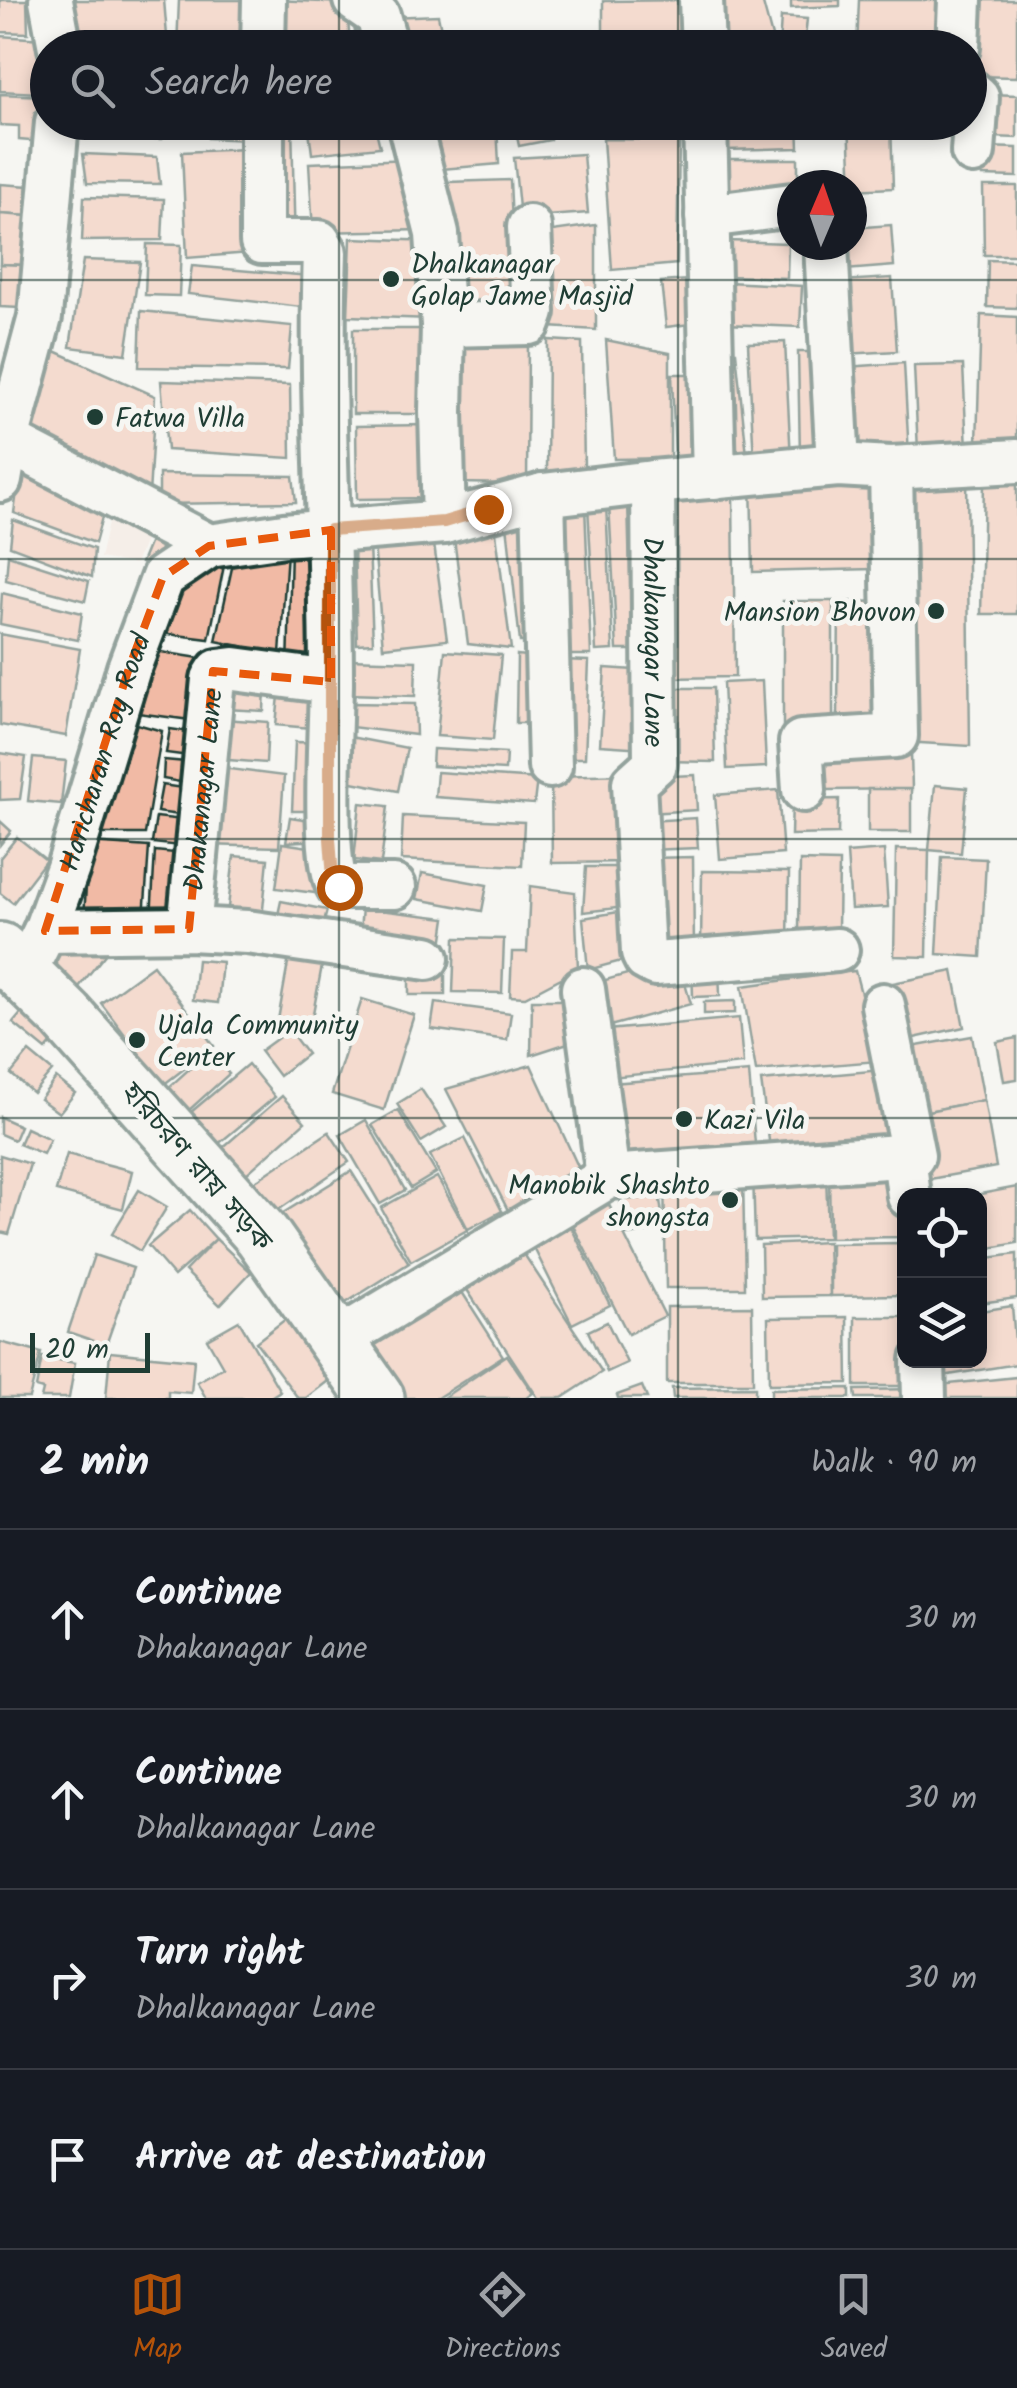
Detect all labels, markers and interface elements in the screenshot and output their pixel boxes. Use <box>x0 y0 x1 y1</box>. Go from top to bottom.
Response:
search box <box>30 30 987 140</box>
text: Search here <box>145 55 332 115</box>
icon: search <box>65 58 120 113</box>
north arrow <box>777 170 867 260</box>
place label: Dhalkanagar Golap Jame Masjid <box>411 243 634 320</box>
marker: Dhalkanagar Golap Jame Masjid <box>380 268 402 290</box>
place label: Fatwa Villa <box>115 397 245 442</box>
marker: Fatwa Villa <box>84 406 106 428</box>
route end <box>466 487 512 533</box>
street label: Dhalkanagar Lane <box>628 537 675 748</box>
place label: Mansion Bhovon <box>723 591 916 636</box>
marker: Mansion Bhovon <box>925 600 947 622</box>
street label: Haricharan Roy Road <box>48 626 165 877</box>
street label: Dhakanagar Lane <box>173 686 237 893</box>
route start <box>317 865 363 911</box>
place label: Ujala Community Center <box>157 1004 359 1081</box>
marker: Ujala Community Center <box>126 1029 148 1051</box>
street label: হরিচরণ রায় সড়ক <box>109 1072 283 1263</box>
place label: Kazi Vila <box>704 1099 805 1144</box>
marker: Kazi Vila <box>673 1108 695 1130</box>
place label: Manobik Shashto shongsta <box>508 1164 710 1241</box>
map controls <box>897 1188 987 1368</box>
button: locate <box>897 1188 987 1278</box>
marker: Manobik Shashto shongsta <box>719 1189 741 1211</box>
button: layers <box>897 1278 987 1368</box>
scale bar <box>30 1328 150 1372</box>
text: 20 m <box>45 1328 109 1373</box>
text: 2 min <box>40 1430 149 1497</box>
text: Walk · 90 m <box>811 1438 977 1489</box>
text: Continue <box>135 1564 282 1624</box>
icon: ahead <box>40 1592 95 1647</box>
text: 30 m <box>904 1594 977 1645</box>
text: Dhakanagar Lane <box>135 1624 367 1675</box>
text: Continue <box>135 1744 282 1804</box>
icon: ahead <box>40 1772 95 1827</box>
text: 30 m <box>904 1774 977 1825</box>
text: Dhalkanagar Lane <box>135 1804 375 1855</box>
text: Turn right <box>135 1924 304 1984</box>
icon: right <box>40 1952 95 2007</box>
text: 30 m <box>904 1954 977 2005</box>
text: Dhalkanagar Lane <box>135 1984 375 2035</box>
text: Arrive at destination <box>135 2129 486 2189</box>
icon: arrive <box>40 2132 95 2187</box>
tab: Map <box>130 2267 185 2372</box>
tab: Directions <box>445 2267 561 2372</box>
tab: Saved <box>821 2267 887 2372</box>

